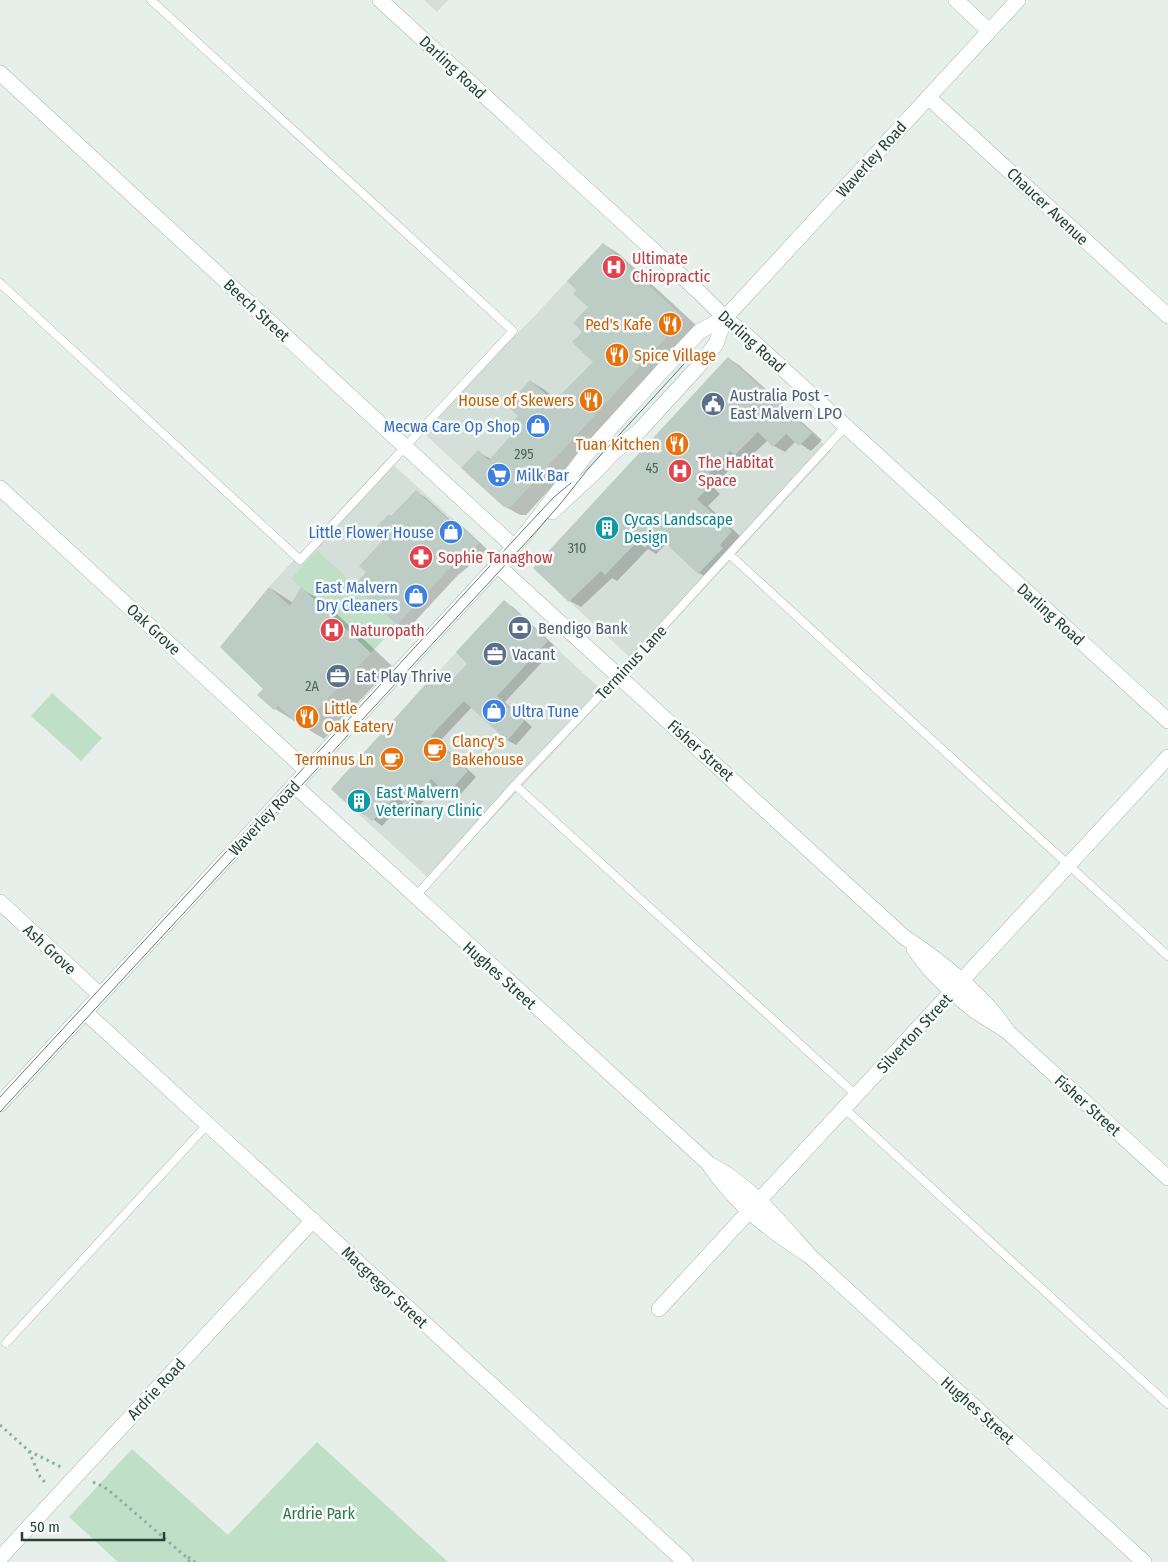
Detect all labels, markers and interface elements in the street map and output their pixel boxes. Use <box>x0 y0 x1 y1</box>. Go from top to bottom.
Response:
street label: Darling Road <box>416 32 490 103</box>
street label: Waverley Road <box>832 117 910 201</box>
street label: Chaucer Avenue <box>1003 164 1092 249</box>
place label: Ultimate Chiropractic <box>632 249 711 286</box>
hospital icon: Ultimate Chiropractic <box>601 254 627 280</box>
street label: Beech Street <box>220 275 294 346</box>
street label: Darling Road <box>714 306 789 376</box>
restaurant icon: Ped's Kafe <box>657 311 683 337</box>
place label: Ped's Kafe <box>585 315 652 334</box>
restaurant icon: Spice Village <box>604 342 630 368</box>
place label: Spice Village <box>634 346 716 365</box>
place label: Australia Post - East Malvern LPO <box>730 386 842 423</box>
restaurant icon: House of Skewers <box>578 387 604 413</box>
place label: House of Skewers <box>458 391 574 410</box>
public building icon: Australia Post - East Malvern LPO <box>700 391 726 417</box>
shop icon: Mecwa Care Op Shop <box>525 413 551 439</box>
place label: Mecwa Care Op Shop <box>384 417 520 436</box>
restaurant icon: Tuan Kitchen <box>664 431 690 457</box>
place label: Tuan Kitchen <box>576 435 660 454</box>
house number: 295 <box>514 446 534 463</box>
place label: The Habitat Space <box>698 453 775 490</box>
hospital icon: The Habitat Space <box>667 458 693 484</box>
house number: 45 <box>645 460 659 477</box>
supermarket icon: Milk Bar <box>486 462 512 488</box>
place label: Milk Bar <box>516 466 569 485</box>
place label: Cycas Landscape Design <box>624 510 733 547</box>
building icon: Cycas Landscape Design <box>594 515 620 541</box>
shop icon: Little Flower House <box>438 519 464 545</box>
place label: Little Flower House <box>308 523 434 542</box>
house number: 310 <box>568 540 586 557</box>
pharmacy icon: Sophie Tanaghow <box>408 544 434 570</box>
place label: Sophie Tanaghow <box>438 548 553 567</box>
place label: East Malvern Dry Cleaners <box>315 578 398 615</box>
street label: Darling Road <box>1013 579 1088 649</box>
shop icon: East Malvern Dry Cleaners <box>403 583 429 609</box>
street label: Oak Grove <box>123 600 185 659</box>
bank icon: Bendigo Bank <box>507 615 533 641</box>
hospital icon: Naturopath <box>319 617 345 643</box>
place label: Bendigo Bank <box>538 619 628 638</box>
place label: Naturopath <box>350 621 425 640</box>
street label: Terminus Lane <box>592 621 671 704</box>
office icon: Vacant <box>482 641 508 667</box>
place label: Vacant <box>512 645 556 664</box>
office icon: Eat Play Thrive <box>325 663 351 689</box>
place label: Eat Play Thrive <box>356 667 452 686</box>
house number: 2A <box>305 678 319 695</box>
shop icon: Ultra Tune <box>481 698 507 724</box>
place label: Little Oak Eatery <box>324 699 395 736</box>
place label: Ultra Tune <box>512 702 579 721</box>
restaurant icon: Little Oak Eatery <box>294 704 320 730</box>
street label: Fisher Street <box>664 716 738 786</box>
place label: Clancy's Bakehouse <box>452 732 524 769</box>
cafe icon: Clancy's Bakehouse <box>422 737 448 763</box>
cafe icon: Terminus Ln <box>379 746 405 772</box>
place label: Terminus Ln <box>295 750 374 769</box>
street label: Waverley Road <box>225 777 304 860</box>
place label: East Malvern Veterinary Clinic <box>376 783 483 820</box>
building icon: East Malvern Veterinary Clinic <box>346 788 372 814</box>
street label: Ash Grove <box>19 920 80 979</box>
street label: Hughes Street <box>459 938 541 1014</box>
street label: Silverton Street <box>873 989 956 1077</box>
street label: Fisher Street <box>1051 1071 1125 1141</box>
street label: Macgregor Street <box>338 1243 432 1333</box>
street label: Ardrie Road <box>123 1355 189 1424</box>
street label: Hughes Street <box>937 1373 1019 1449</box>
park label: Ardrie Park <box>283 1504 355 1523</box>
scale bar <box>22 1510 165 1542</box>
text: 50 m <box>30 1518 60 1536</box>

